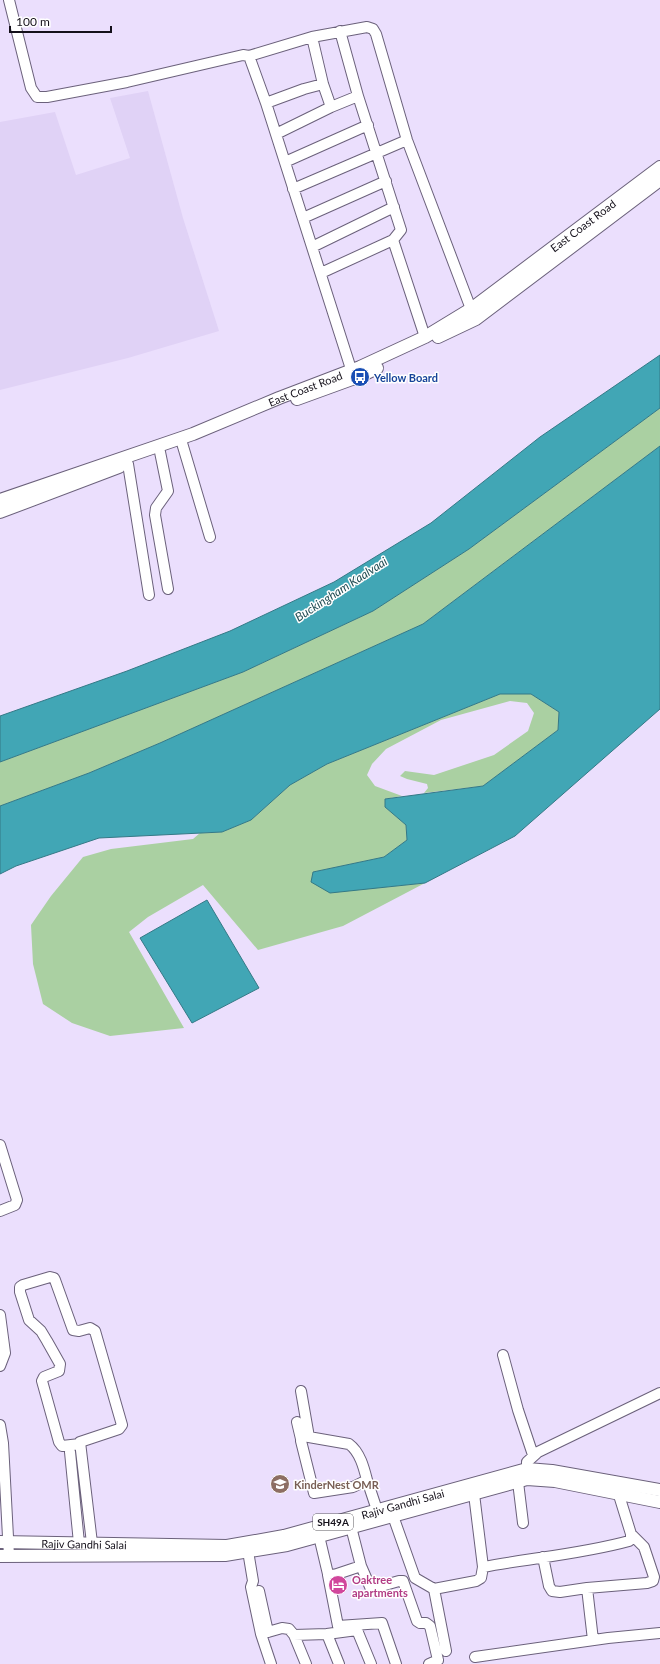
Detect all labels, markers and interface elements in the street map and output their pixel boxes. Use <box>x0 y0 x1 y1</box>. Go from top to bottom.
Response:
scale bar <box>10 8 111 34</box>
text: 100 m <box>16 14 50 29</box>
street label: East Coast Road <box>547 196 618 254</box>
bus stop icon: Yellow Board <box>349 366 371 388</box>
street label: East Coast Road <box>266 368 344 408</box>
place label: Yellow Board <box>373 371 438 384</box>
water label: Buckingham Kaalvaai <box>292 553 390 624</box>
school or university icon: KinderNest OMR <box>269 1473 291 1495</box>
place label: KinderNest OMR <box>294 1478 380 1491</box>
street label: Rajiv Gandhi Salai <box>360 1486 446 1521</box>
road number: SH49A <box>313 1514 353 1530</box>
street label: Rajiv Gandhi Salai <box>41 1536 127 1551</box>
place label: Oaktree apartments <box>352 1573 408 1599</box>
hotel icon: Oaktree apartments <box>327 1574 349 1596</box>

